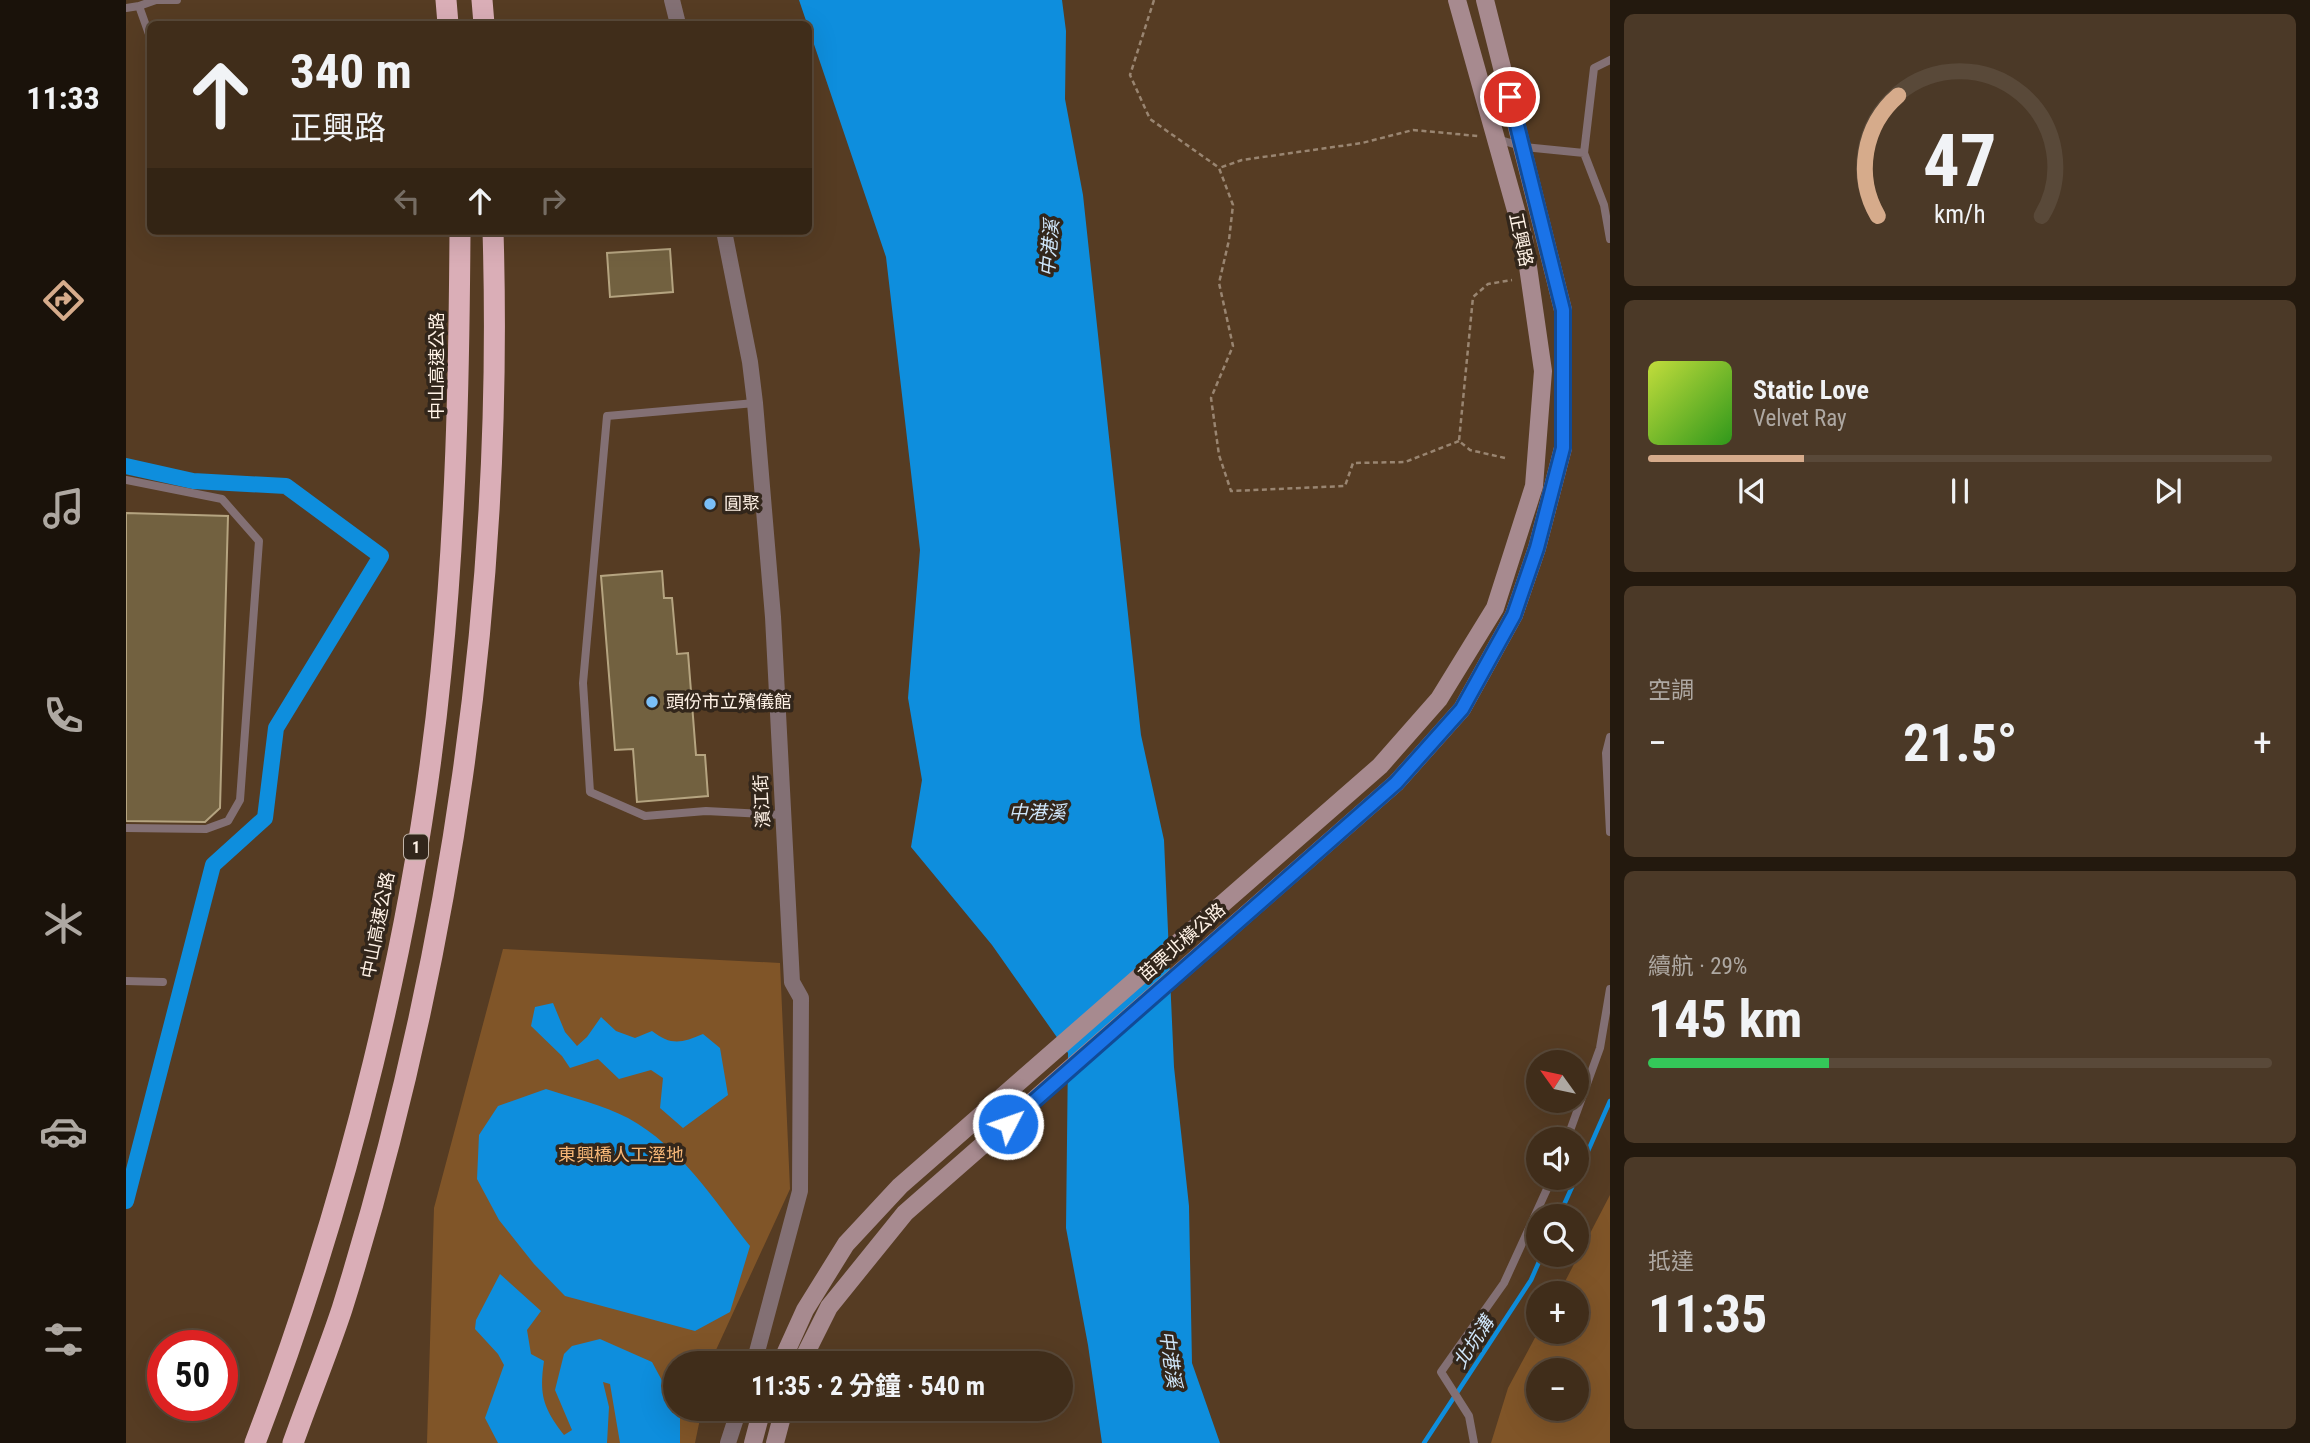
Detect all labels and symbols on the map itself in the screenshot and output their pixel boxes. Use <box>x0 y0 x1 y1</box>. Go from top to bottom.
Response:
pin <box>1480 67 1540 127</box>
street label: 正興路 <box>1506 211 1537 268</box>
water label: 中港溪 <box>1036 216 1064 277</box>
street label: 中山高速公路 <box>426 312 447 420</box>
place label: 圓聚 <box>724 493 760 514</box>
marker: 圓聚 <box>702 496 718 512</box>
place label: 頭份市立殯儀館 <box>666 691 792 712</box>
marker: 頭份市立殯儀館 <box>644 694 660 710</box>
street label: 濱江街 <box>750 774 773 829</box>
water label: 中港溪 <box>1008 801 1068 824</box>
road number: 1 <box>404 834 428 860</box>
street label: 中山高速公路 <box>357 870 398 980</box>
street label: 苗栗北橫公路 <box>1134 898 1229 985</box>
north arrow <box>1526 1050 1589 1113</box>
position arrow <box>971 1087 1045 1161</box>
park label: 東興橋人工溼地 <box>558 1144 684 1165</box>
water label: 北坑溝 <box>1448 1310 1500 1372</box>
water label: 中港溪 <box>1155 1329 1186 1392</box>
speed limit sign: 50 <box>147 1330 238 1421</box>

